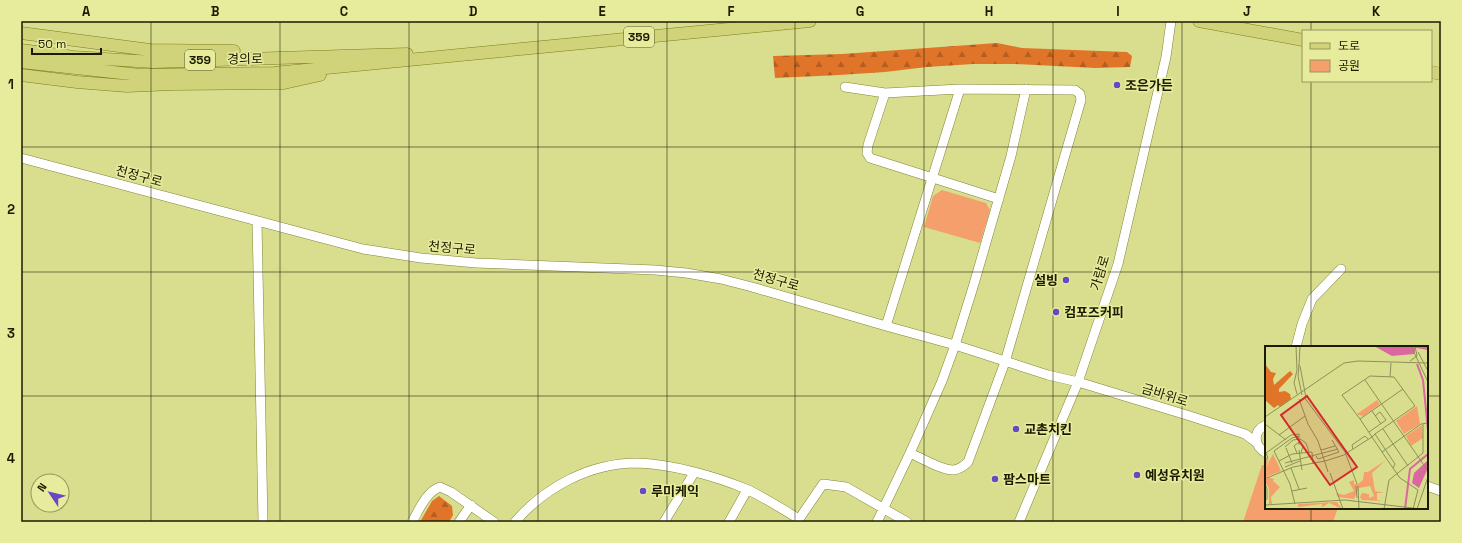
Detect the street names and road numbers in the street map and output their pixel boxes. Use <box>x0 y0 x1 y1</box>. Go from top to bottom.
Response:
road number: 359 <box>624 27 654 47</box>
road number: 359 <box>185 50 215 70</box>
street label: 경의로 <box>227 50 263 68</box>
street label: 천정구로 <box>114 162 164 190</box>
street label: 천정구로 <box>427 237 477 259</box>
street label: 가람로 <box>1087 253 1113 293</box>
street label: 천정구로 <box>751 265 801 295</box>
street label: 금바위로 <box>1140 380 1190 410</box>

